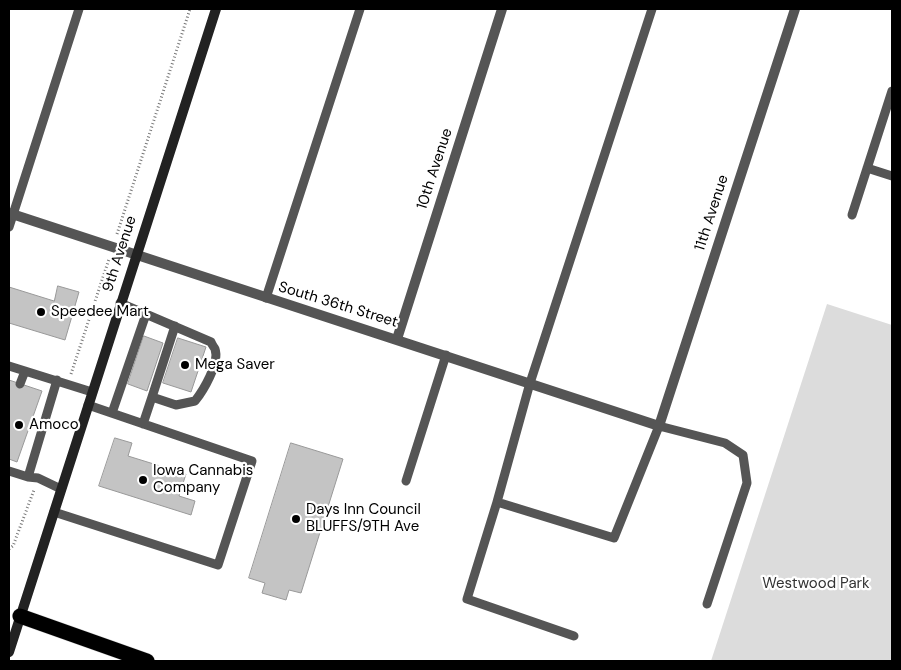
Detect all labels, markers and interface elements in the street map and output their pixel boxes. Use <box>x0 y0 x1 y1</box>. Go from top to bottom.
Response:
street label: 10th Avenue <box>413 126 457 212</box>
street label: 11th Avenue <box>691 173 733 253</box>
street label: 9th Avenue <box>99 214 141 294</box>
street label: South 36th Street <box>276 278 400 332</box>
place label: Speedee Mart <box>51 303 149 321</box>
marker: Speedee Mart <box>35 306 47 318</box>
place label: Mega Saver <box>195 356 275 374</box>
marker: Mega Saver <box>179 359 191 371</box>
place label: Amoco <box>29 416 79 434</box>
marker: Amoco <box>13 419 25 431</box>
place label: Iowa Cannabis Company <box>153 462 253 497</box>
marker: Iowa Cannabis Company <box>137 474 149 486</box>
place label: Days Inn Council BLUFFS/9TH Ave <box>306 501 421 536</box>
marker: Days Inn Council BLUFFS/9TH Ave <box>290 513 302 525</box>
park label: Westwood Park <box>762 575 870 593</box>

